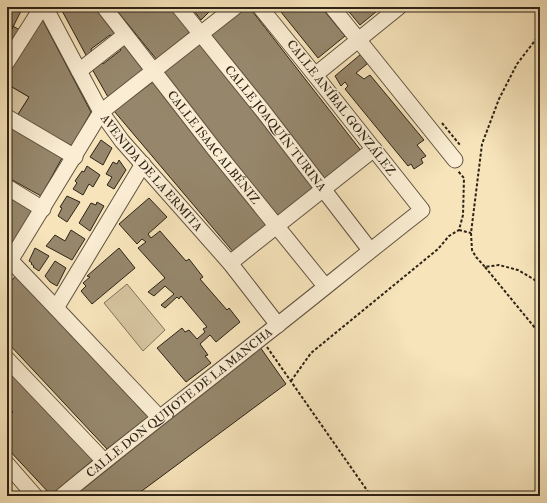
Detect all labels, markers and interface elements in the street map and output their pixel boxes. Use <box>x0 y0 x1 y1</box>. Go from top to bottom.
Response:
street label: CALLE ANÍBAL GONZÁLEZ <box>283 37 399 179</box>
street label: CALLE JOAQUÍN TURINA <box>222 62 330 194</box>
street label: CALLE ISAAC ALBÉNIZ <box>164 88 263 207</box>
street label: AVENIDA DE LA ERMITA <box>97 110 206 234</box>
street label: CALLE DON QUIJOTE DE LA MANCHA <box>83 324 276 481</box>

